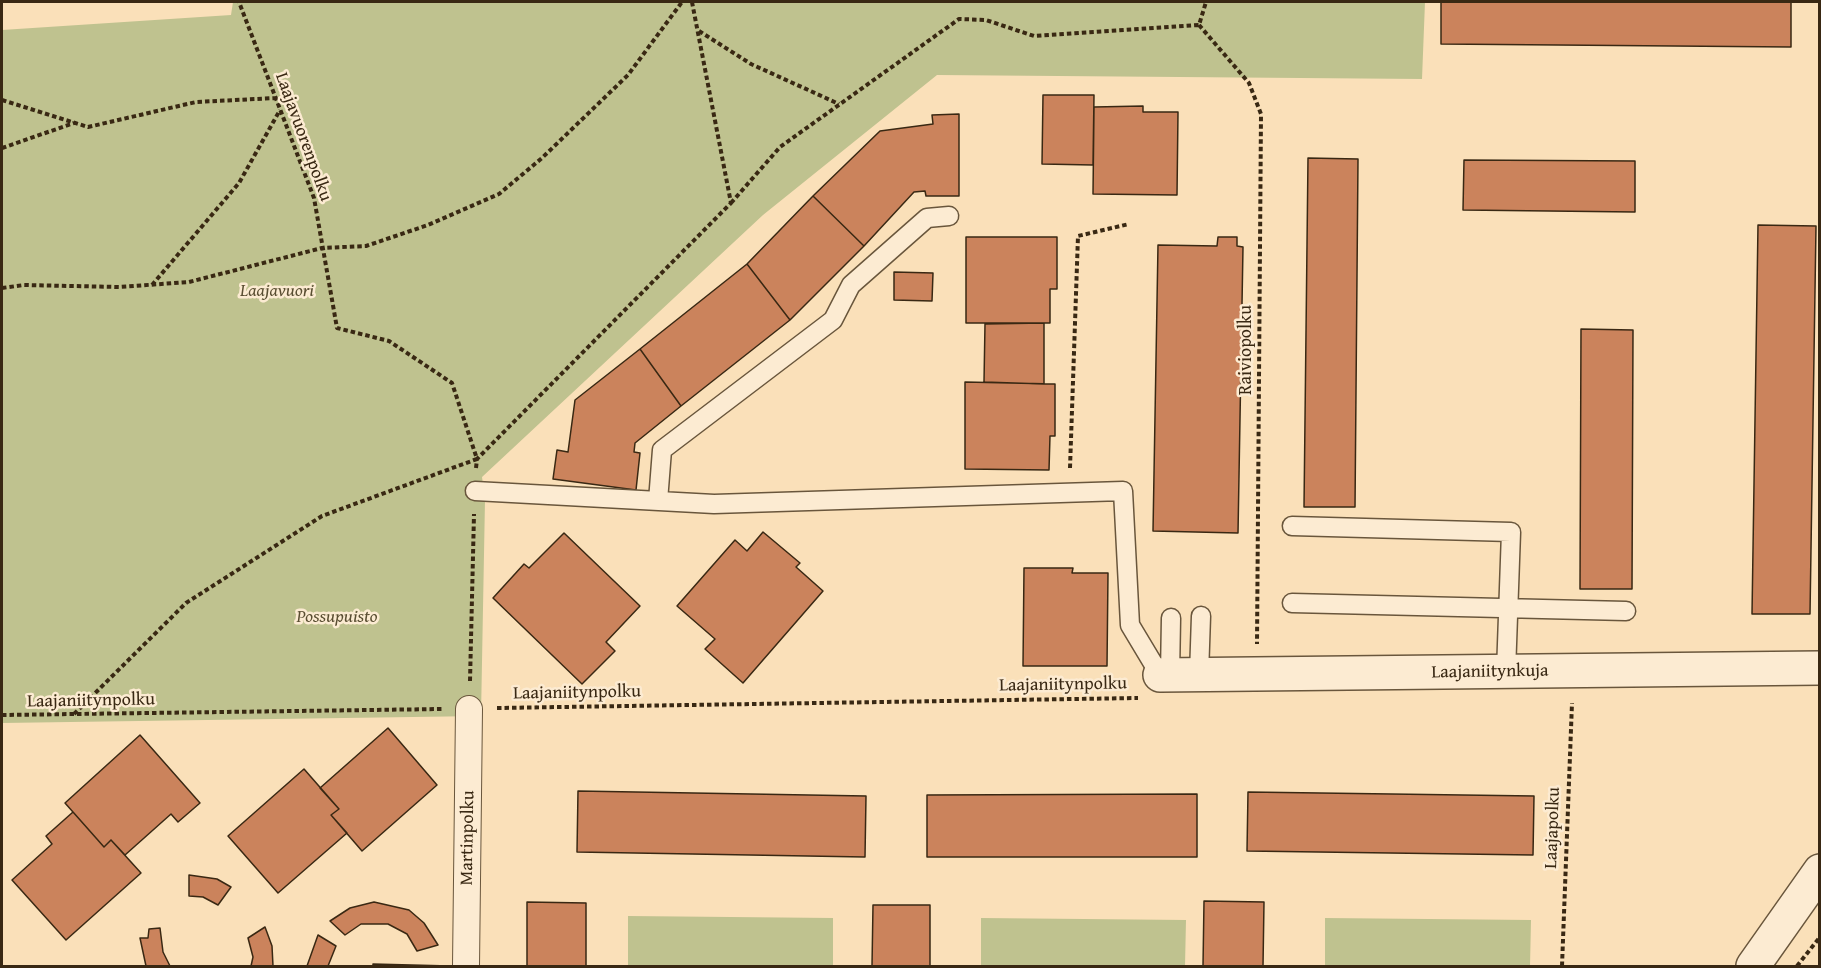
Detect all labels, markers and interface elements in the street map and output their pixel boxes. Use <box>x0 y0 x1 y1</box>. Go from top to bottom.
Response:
street label: Laajavuorenpolku <box>270 70 336 204</box>
park label: Laajavuori <box>240 280 314 302</box>
street label: Raiviopolku <box>1235 305 1257 395</box>
park label: Possupuisto <box>296 606 378 628</box>
street label: Laajaniitynkuja <box>1431 660 1549 684</box>
street label: Laajaniitynpolku <box>999 673 1127 697</box>
street label: Laajaniitynpolku <box>513 681 641 705</box>
street label: Laajaniitynpolku <box>27 689 155 713</box>
street label: Laajapolku <box>1541 787 1565 869</box>
street label: Martinpolku <box>456 790 480 886</box>

